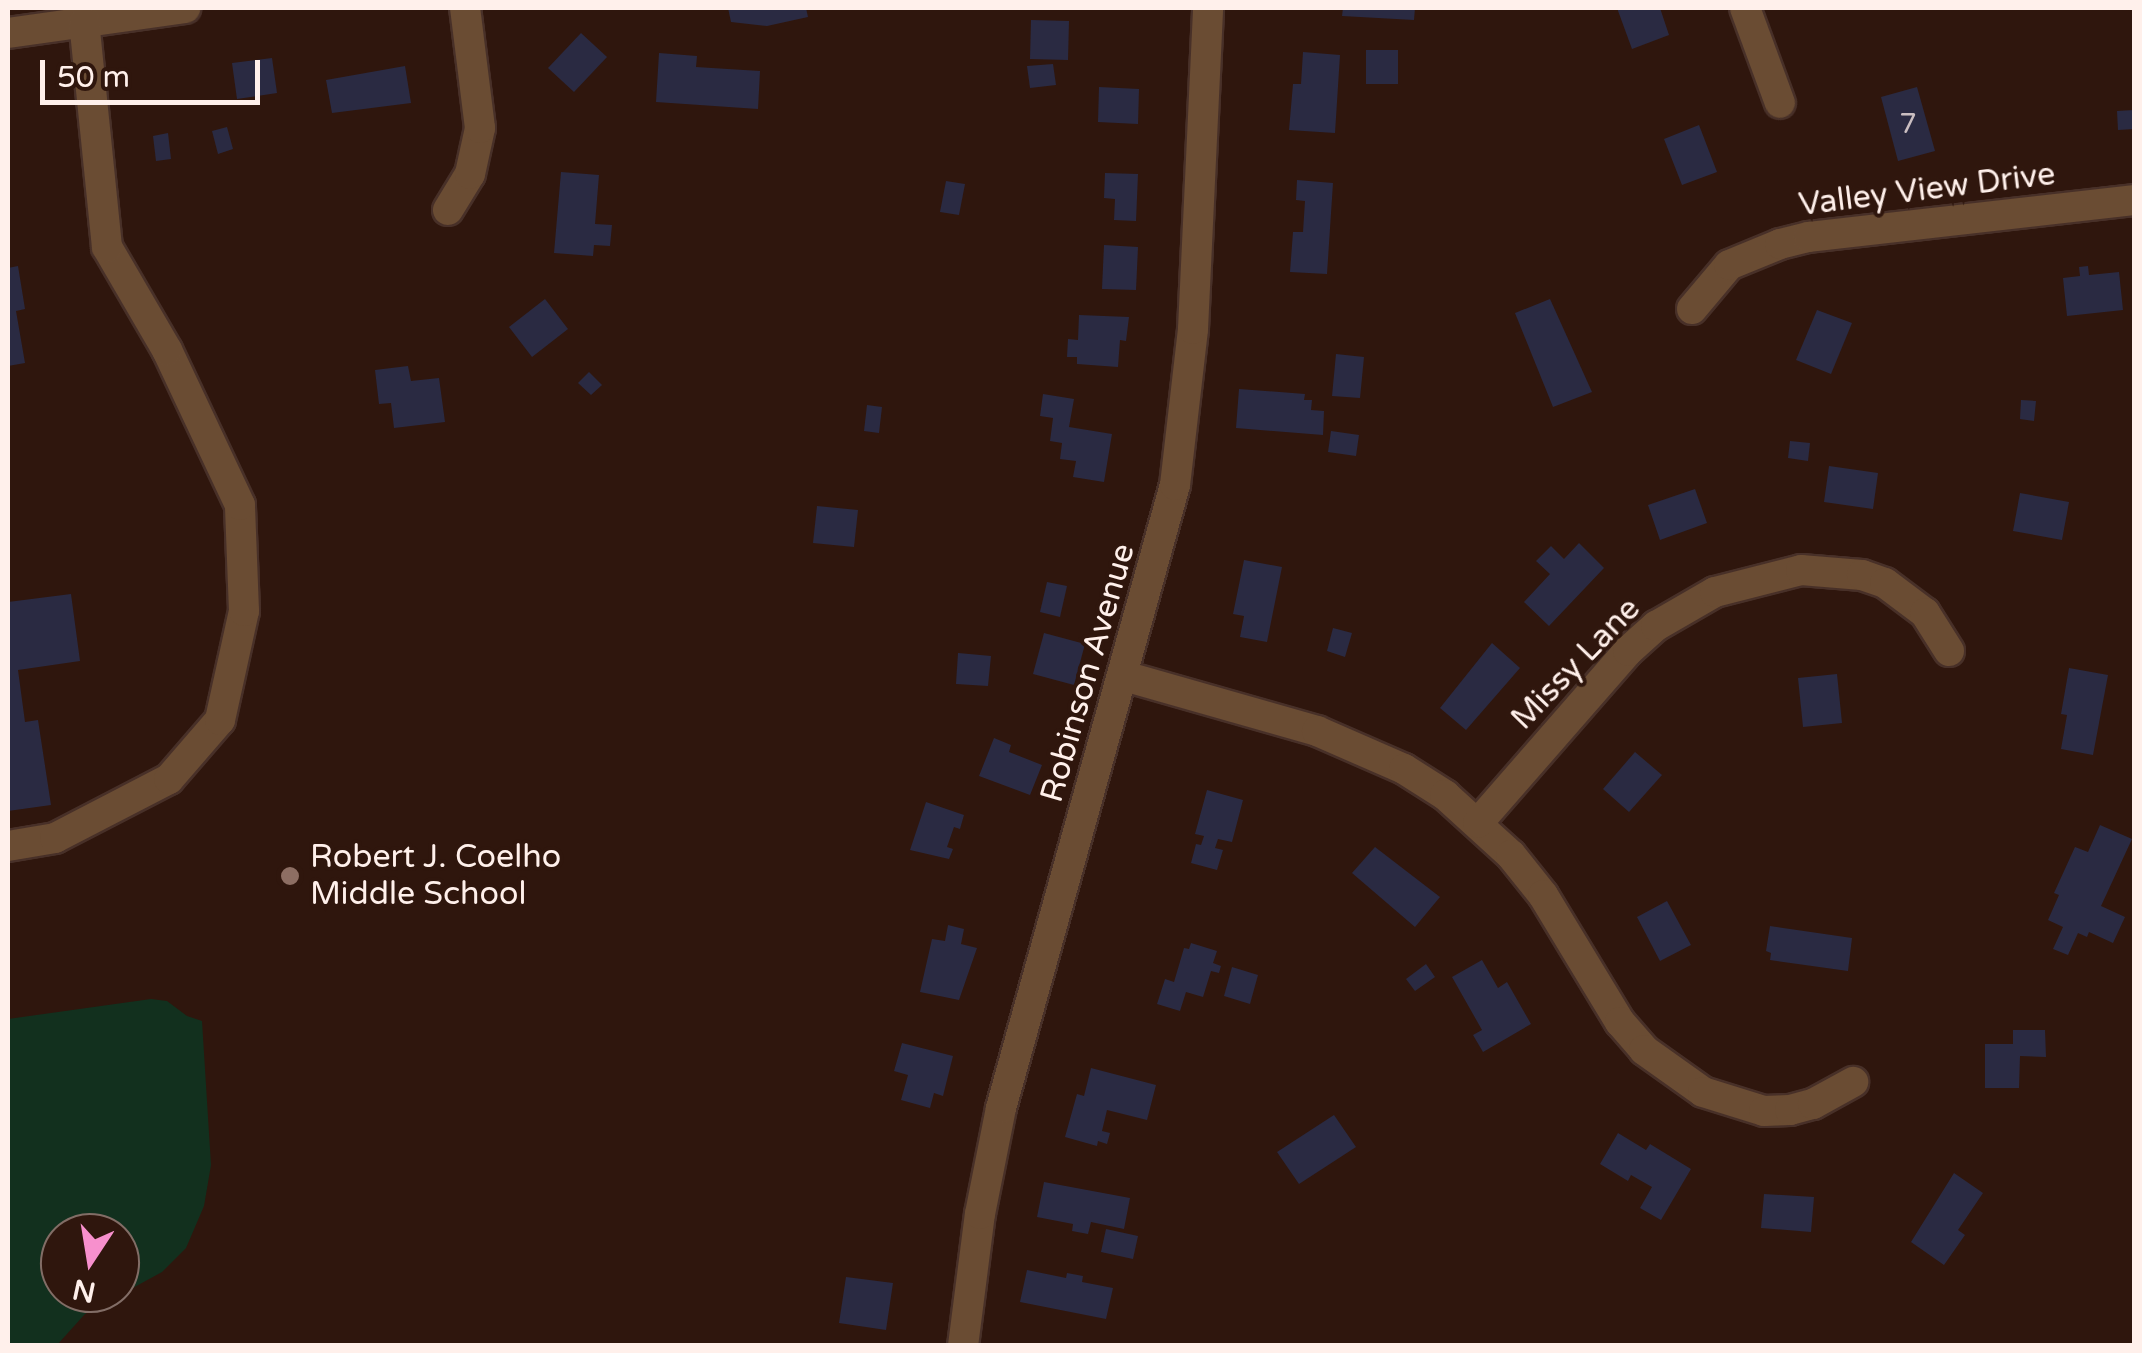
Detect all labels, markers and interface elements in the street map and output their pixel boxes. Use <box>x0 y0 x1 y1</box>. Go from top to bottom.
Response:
scale bar <box>45 40 265 102</box>
text: 50 m <box>57 59 130 96</box>
house number: 7 <box>1899 107 1917 141</box>
street label: Valley View Drive <box>1797 155 2057 225</box>
street label: Robinson Avenue <box>1033 539 1143 807</box>
street label: Missy Lane <box>1504 590 1648 738</box>
place label: Robert J. Coelho Middle School <box>310 839 561 914</box>
marker: Robert J. Coelho Middle School <box>279 865 301 887</box>
north arrow <box>40 1213 140 1313</box>
text: N <box>70 1271 99 1309</box>

